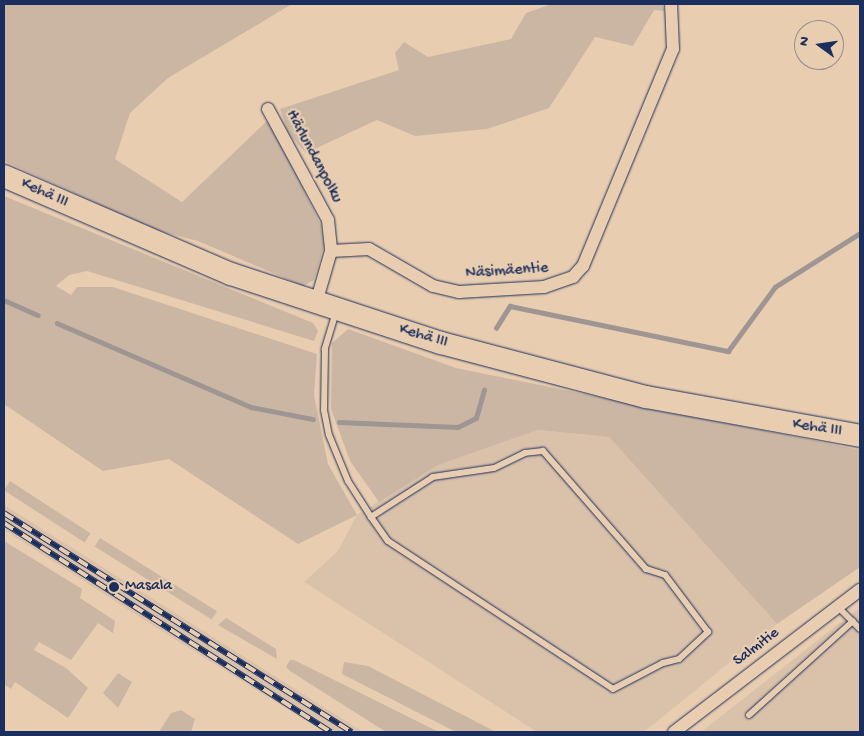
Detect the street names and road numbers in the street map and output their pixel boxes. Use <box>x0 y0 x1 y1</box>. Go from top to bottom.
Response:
street label: Härlundanpolku <box>280 107 346 207</box>
street label: Kehä III <box>17 175 71 213</box>
street label: Näsimäentie <box>465 260 549 284</box>
street label: Kehä III <box>396 321 450 353</box>
street label: Kehä III <box>791 416 843 442</box>
street label: Salmitie <box>730 624 784 672</box>

